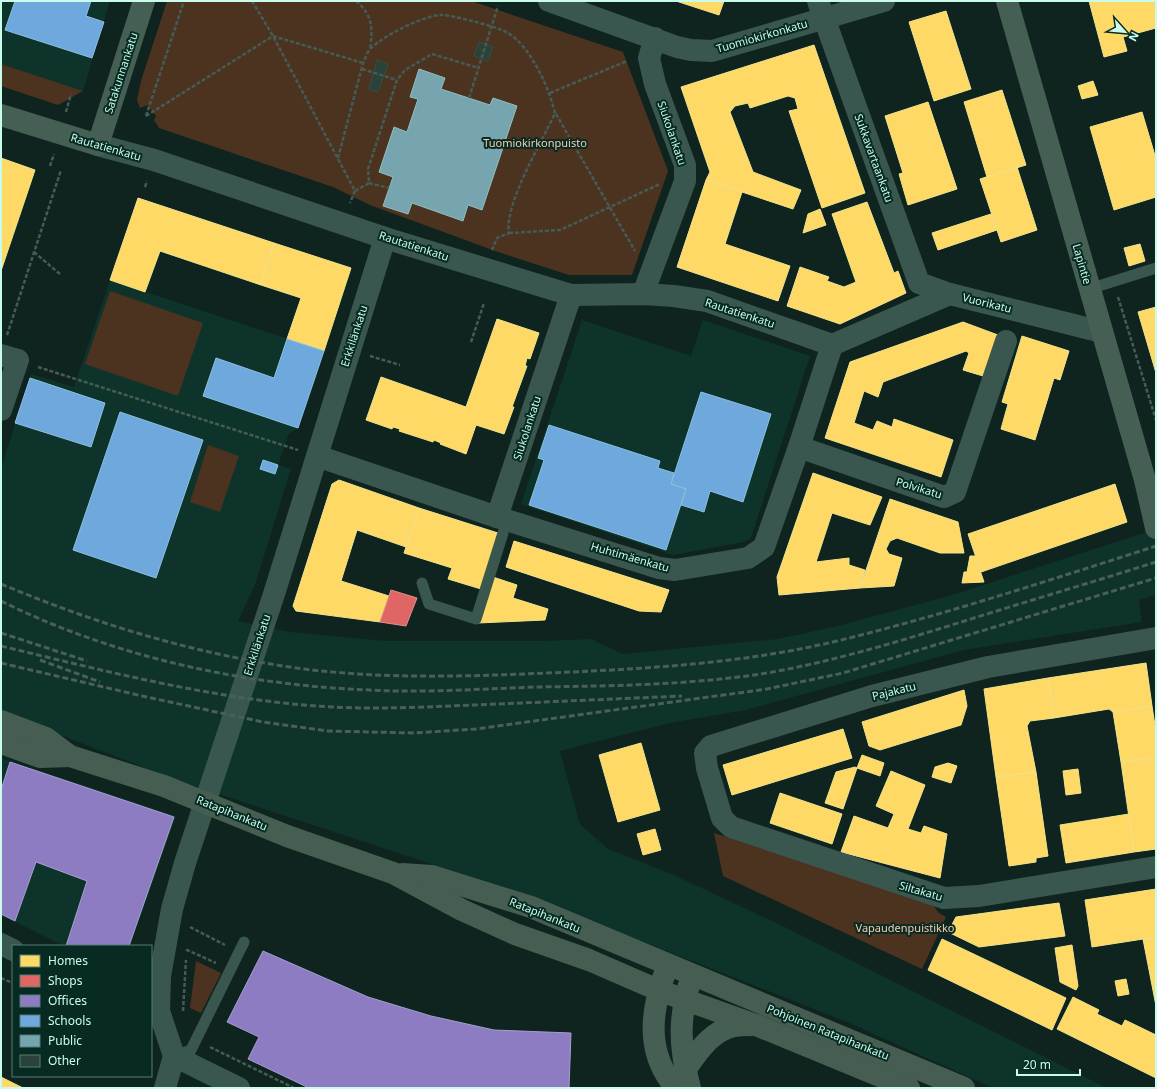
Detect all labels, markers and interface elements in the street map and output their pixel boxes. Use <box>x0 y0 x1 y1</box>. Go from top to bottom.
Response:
north arrow <box>1105 12 1145 52</box>
street label: Tuomiokirkonkatu <box>715 15 809 56</box>
text: N <box>1126 29 1143 44</box>
street label: Satakunnankatu <box>100 30 141 115</box>
street label: Siukolankatu <box>655 99 690 167</box>
street label: Sukkavartaankatu <box>852 112 897 204</box>
street label: Rautatienkatu <box>69 129 143 164</box>
park label: Tuomiokirkonpuisto <box>483 135 587 150</box>
street label: Rautatienkatu <box>377 227 451 264</box>
street label: Lapintie <box>1070 242 1095 286</box>
street label: Vuorikatu <box>961 289 1013 316</box>
street label: Rautatienkatu <box>703 294 777 331</box>
street label: Erkkilänkatu <box>337 303 371 369</box>
street label: Siukolankatu <box>509 394 544 462</box>
street label: Polvikatu <box>894 473 944 502</box>
street label: Huhtimäenkatu <box>589 538 671 575</box>
street label: Erkkilänkatu <box>240 612 274 678</box>
street label: Pajakatu <box>870 678 917 703</box>
street label: Ratapihankatu <box>194 791 270 834</box>
street label: Siltakatu <box>898 877 945 904</box>
street label: Ratapihankatu <box>507 893 583 936</box>
park label: Vapaudenpuistikko <box>856 920 955 935</box>
legend <box>12 945 152 1077</box>
text: Homes <box>48 952 88 969</box>
text: Shops <box>48 972 83 989</box>
text: Offices <box>48 992 87 1009</box>
street label: Pohjoinen Ratapihankatu <box>765 1000 891 1063</box>
text: Schools <box>48 1012 91 1029</box>
text: Public <box>48 1032 82 1049</box>
scale bar <box>1017 1051 1080 1077</box>
text: Other <box>48 1052 81 1069</box>
text: 20 m <box>1023 1056 1051 1073</box>

